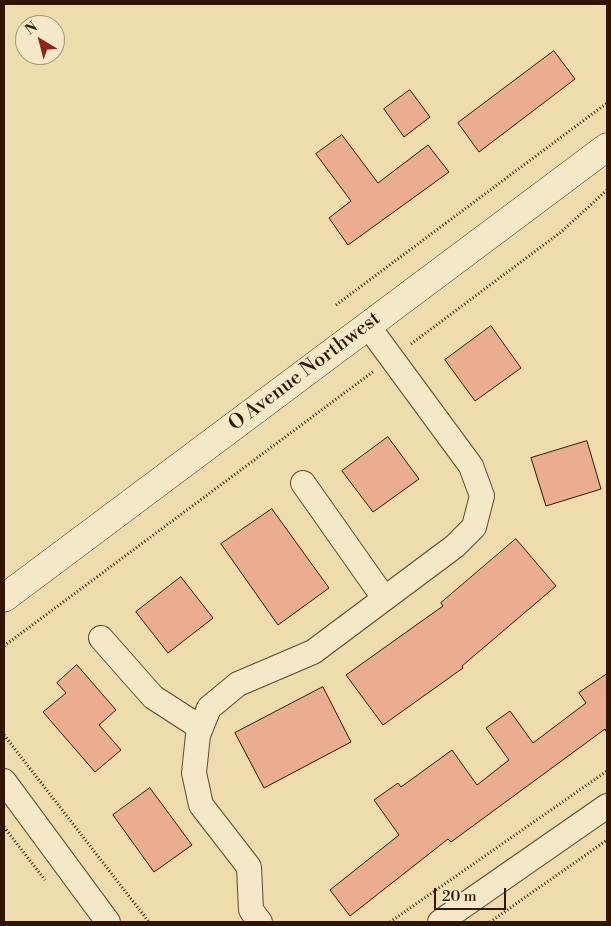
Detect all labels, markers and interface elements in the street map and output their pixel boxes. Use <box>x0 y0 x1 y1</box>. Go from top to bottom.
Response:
north arrow <box>15 15 65 65</box>
text: N <box>22 18 41 39</box>
street label: O Avenue Northwest <box>224 307 386 437</box>
scale bar <box>436 878 508 910</box>
text: 20 m <box>442 887 477 906</box>

